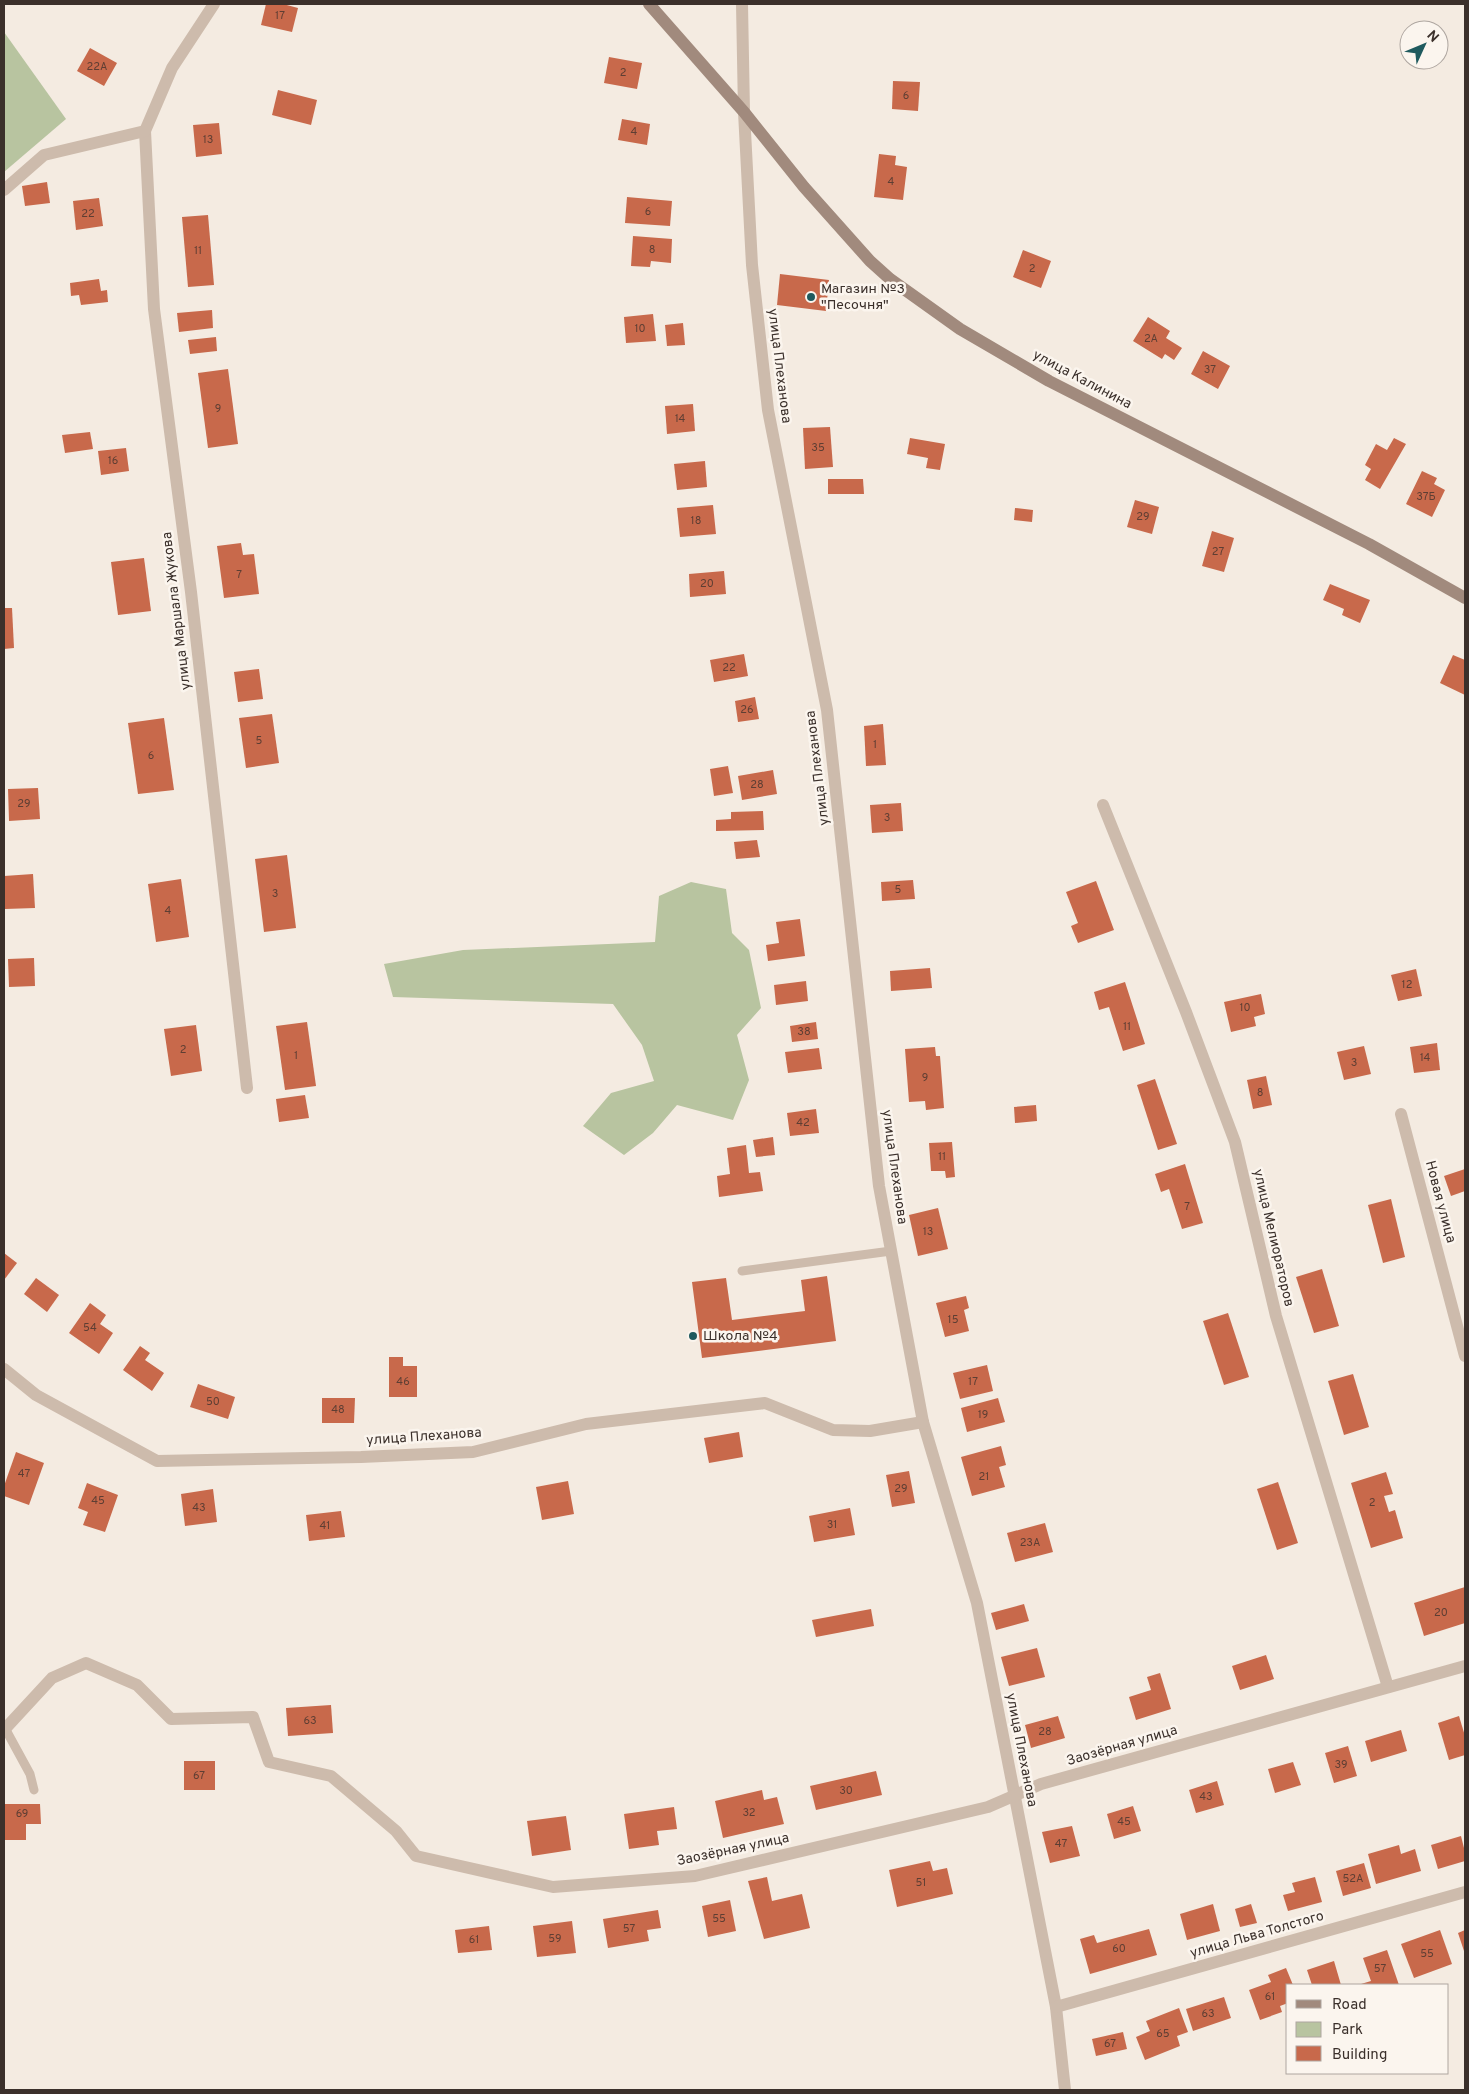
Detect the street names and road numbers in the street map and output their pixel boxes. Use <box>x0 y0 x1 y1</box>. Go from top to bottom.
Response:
street label: улица Плеханова <box>764 308 794 424</box>
street label: улица Калинина <box>1030 347 1134 413</box>
street label: улица Маршала Жукова <box>159 531 195 691</box>
street label: улица Плеханова <box>803 710 833 826</box>
street label: улица Плеханова <box>878 1109 910 1225</box>
street label: Новая улица <box>1421 1159 1459 1245</box>
street label: улица Мелиораторов <box>1249 1168 1297 1308</box>
street label: улица Плеханова <box>366 1424 482 1450</box>
street label: улица Плеханова <box>1002 1692 1040 1808</box>
street label: Заозёрная улица <box>1065 1722 1179 1770</box>
street label: Заозёрная улица <box>675 1830 791 1870</box>
street label: улица Льва Толстого <box>1188 1908 1326 1962</box>

